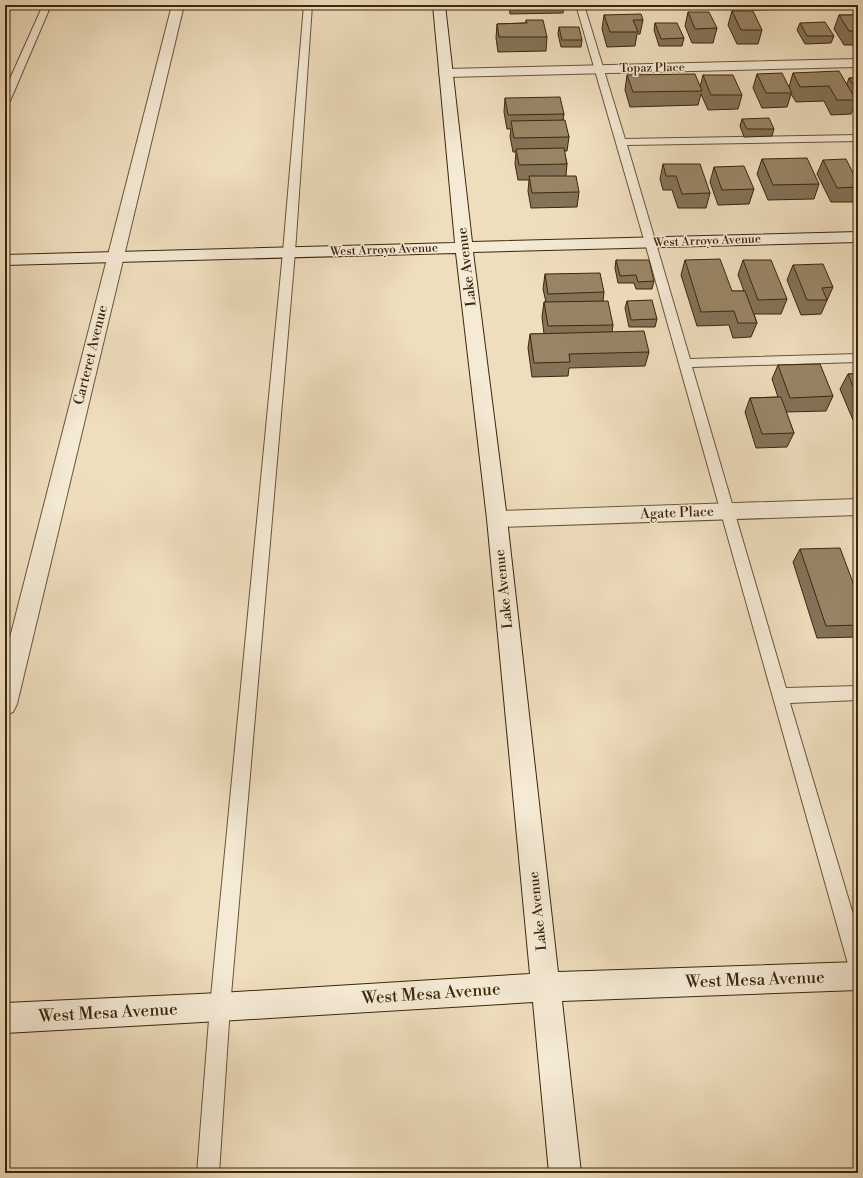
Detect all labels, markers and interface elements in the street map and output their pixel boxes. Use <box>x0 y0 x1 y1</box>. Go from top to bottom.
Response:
street label: Topaz Place <box>619 60 685 76</box>
street label: Lake Avenue <box>453 226 481 308</box>
street label: West Arroyo Avenue <box>652 232 761 250</box>
street label: West Arroyo Avenue <box>329 241 438 259</box>
street label: Carteret Avenue <box>70 303 112 407</box>
street label: Agate Place <box>639 503 714 523</box>
street label: Lake Avenue <box>491 548 517 630</box>
street label: Lake Avenue <box>525 870 551 952</box>
street label: West Mesa Avenue <box>684 967 825 993</box>
street label: West Mesa Avenue <box>360 978 501 1010</box>
street label: West Mesa Avenue <box>37 998 178 1028</box>

